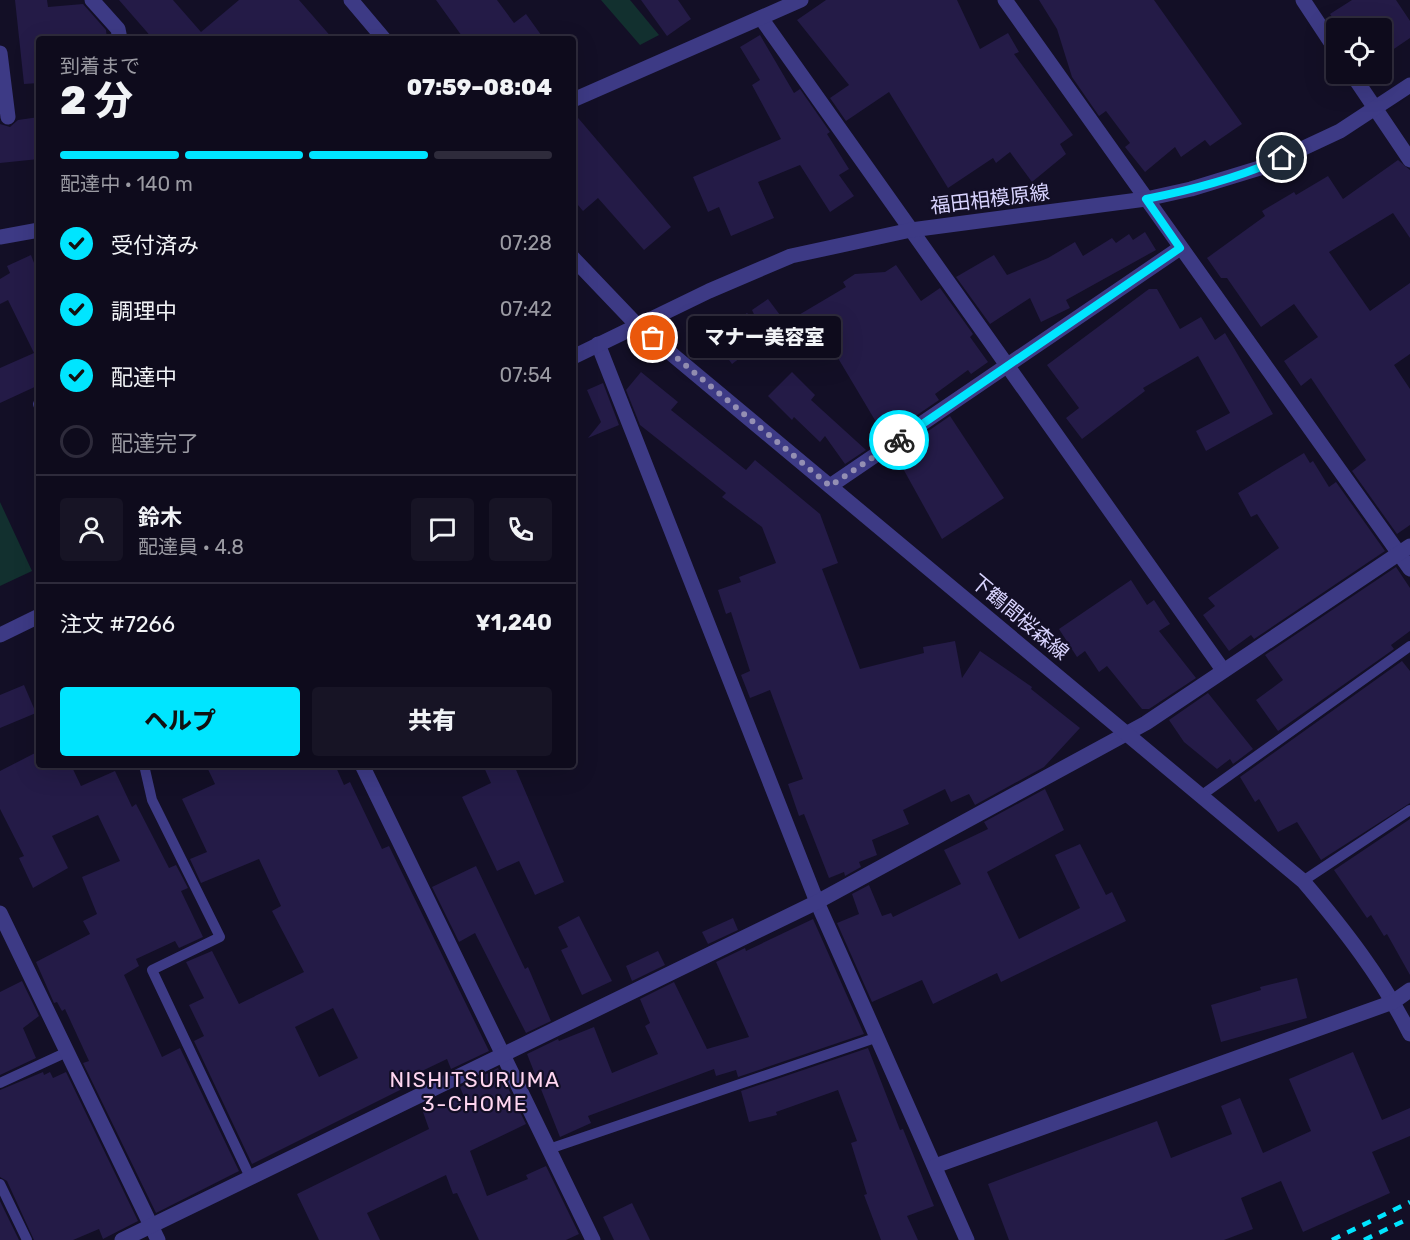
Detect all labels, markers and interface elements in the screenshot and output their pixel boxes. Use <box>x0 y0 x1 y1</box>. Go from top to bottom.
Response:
map controls <box>1326 18 1392 84</box>
button: locate <box>1326 18 1392 84</box>
text: 到着まで <box>60 54 140 78</box>
text: 07:59–08:04 <box>407 74 552 101</box>
text: 2 分 <box>60 78 133 124</box>
pin <box>1256 132 1307 183</box>
icon: home <box>1265 141 1298 174</box>
text: 配達中 · 140 m <box>60 172 193 196</box>
street label: 福田相模原線 <box>929 180 1051 218</box>
icon: check <box>60 227 93 260</box>
text: 07:28 <box>499 231 552 255</box>
text: 受付済み <box>111 232 199 259</box>
icon: check <box>60 293 93 326</box>
text: 07:42 <box>500 297 552 321</box>
text: 調理中 <box>111 298 177 325</box>
pin <box>627 312 678 363</box>
callout: マナー美容室 <box>689 317 842 359</box>
icon: bag <box>636 321 669 354</box>
text: マナー美容室 <box>705 325 825 349</box>
icon: check <box>60 359 93 392</box>
text: 07:54 <box>500 363 552 387</box>
text: 配達中 <box>111 364 177 391</box>
courier <box>869 410 929 470</box>
icon: bike <box>883 424 916 457</box>
text: 配達完了 <box>111 430 199 457</box>
button: person <box>60 498 123 561</box>
button: chat <box>411 498 474 561</box>
button: phone <box>489 498 552 561</box>
text: 鈴木 <box>138 504 182 531</box>
text: 配達員 · 4.8 <box>138 535 244 559</box>
street label: 下鶴間桜森線 <box>966 569 1074 665</box>
text: ¥1,240 <box>476 609 552 636</box>
text: 注文 #7266 <box>60 611 175 638</box>
button: ヘルプ <box>60 687 300 756</box>
button: 共有 <box>312 687 552 756</box>
district label: NISHITSURUMA 3-CHOME <box>389 1067 561 1116</box>

